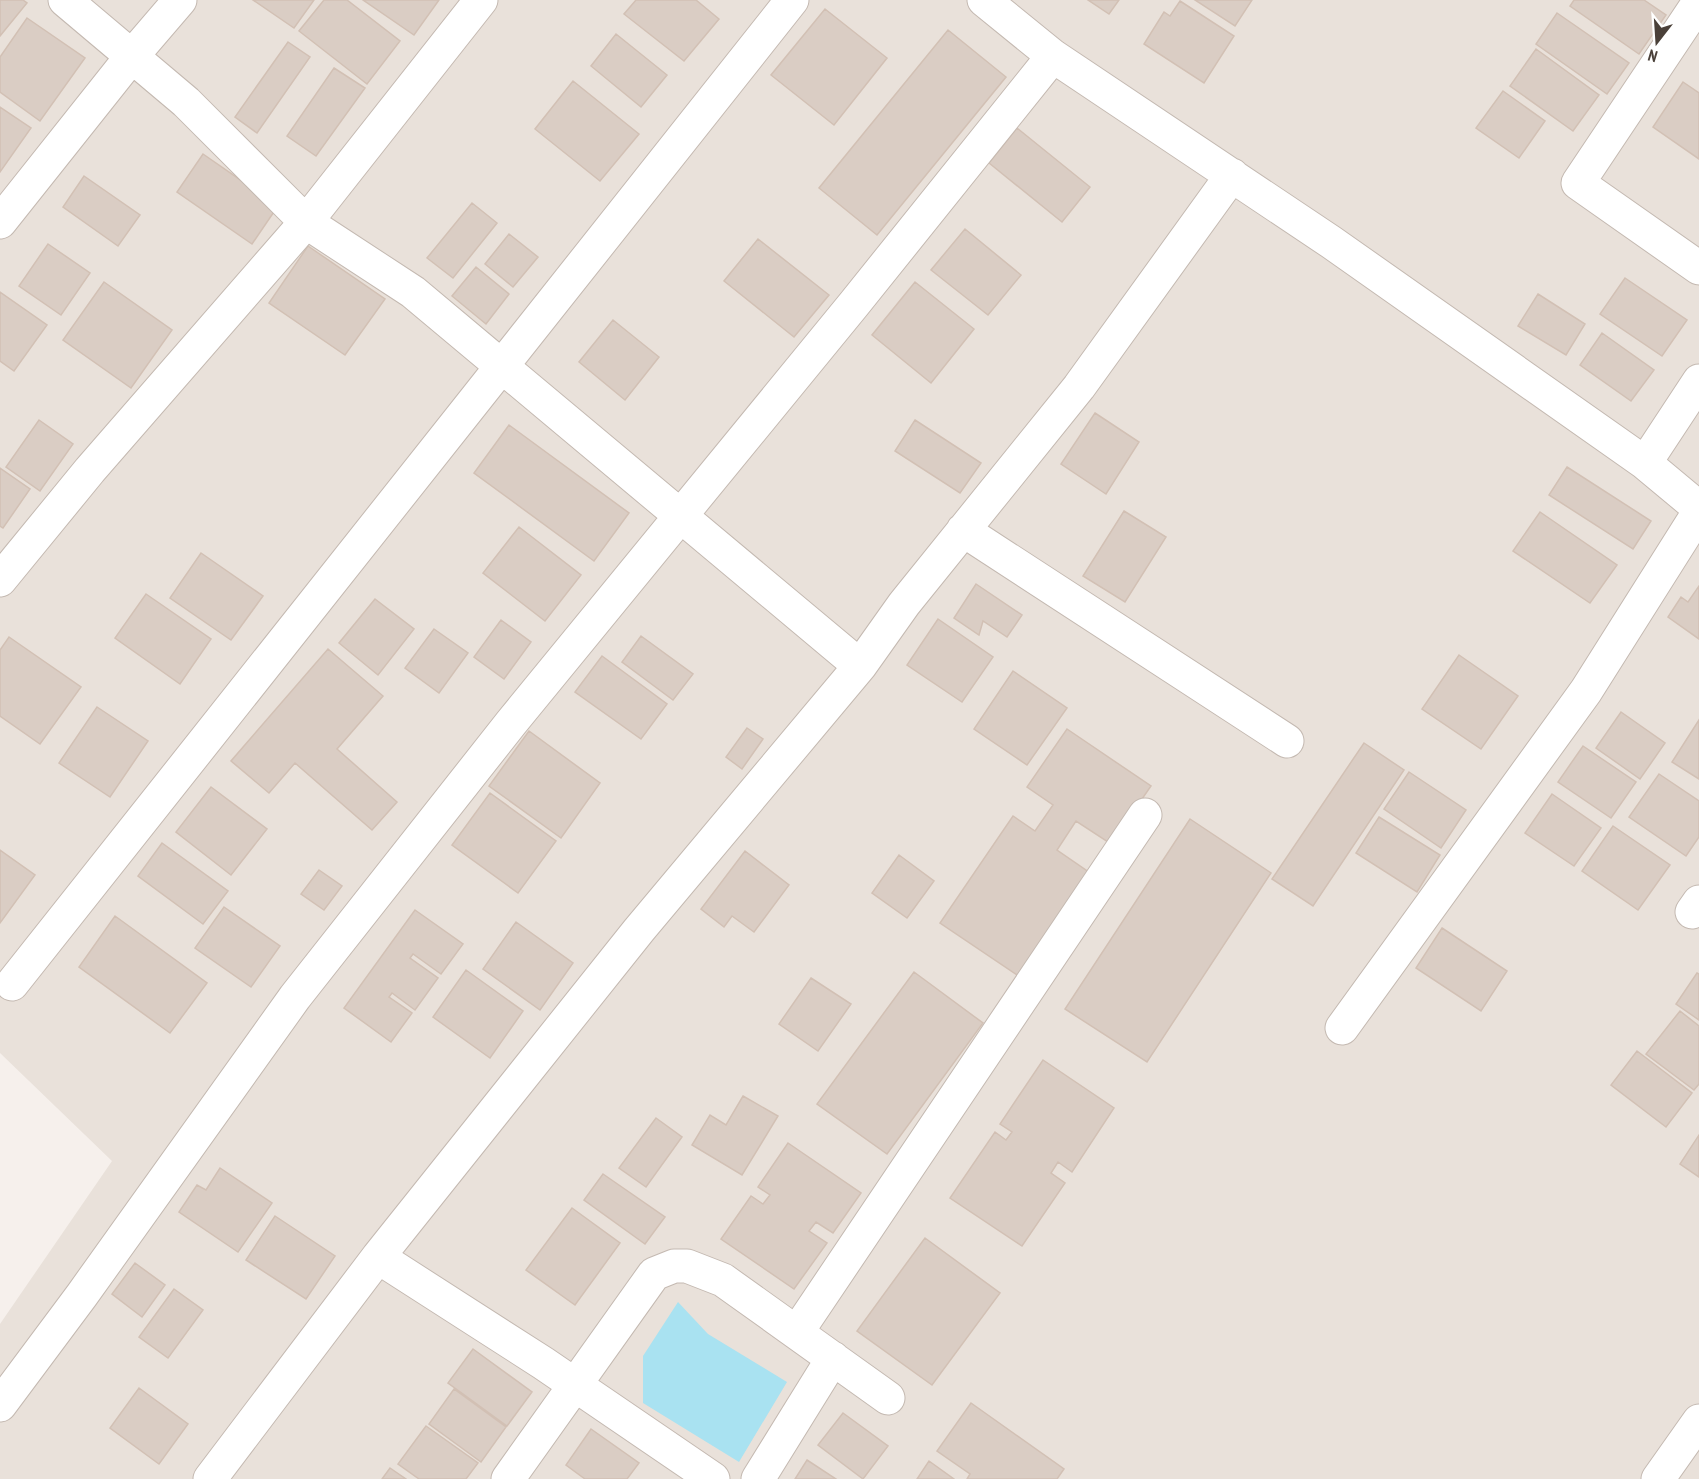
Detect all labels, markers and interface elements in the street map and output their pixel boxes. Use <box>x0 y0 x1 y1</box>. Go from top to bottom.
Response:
north arrow <box>1627 12 1687 72</box>
text: N <box>1646 46 1660 67</box>

